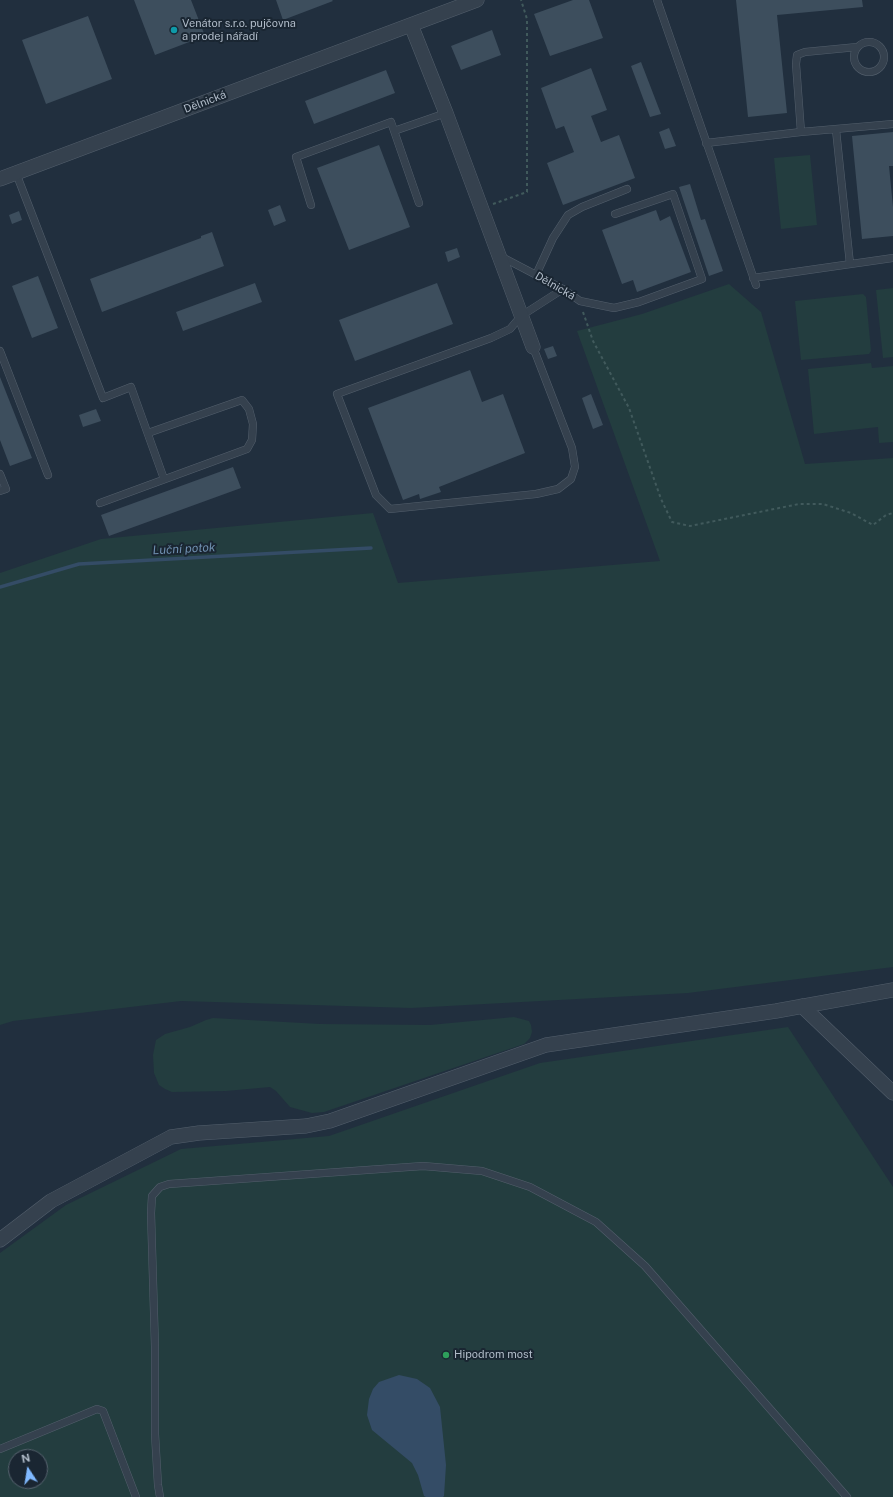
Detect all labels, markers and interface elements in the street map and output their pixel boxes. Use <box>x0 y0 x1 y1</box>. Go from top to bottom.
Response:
place label: Venátor s.r.o. pujčovna a prodej nářadí <box>182 17 296 43</box>
marker: Venátor s.r.o. pujčovna a prodej nářadí <box>169 25 179 35</box>
street label: Dělnická <box>182 88 228 116</box>
street label: Dělnická <box>533 269 577 303</box>
water label: Luční potok <box>152 540 216 558</box>
place label: Hipodrom most <box>454 1348 533 1362</box>
marker: Hipodrom most <box>441 1350 451 1360</box>
north arrow <box>8 1449 48 1489</box>
text: N <box>20 1451 31 1465</box>

